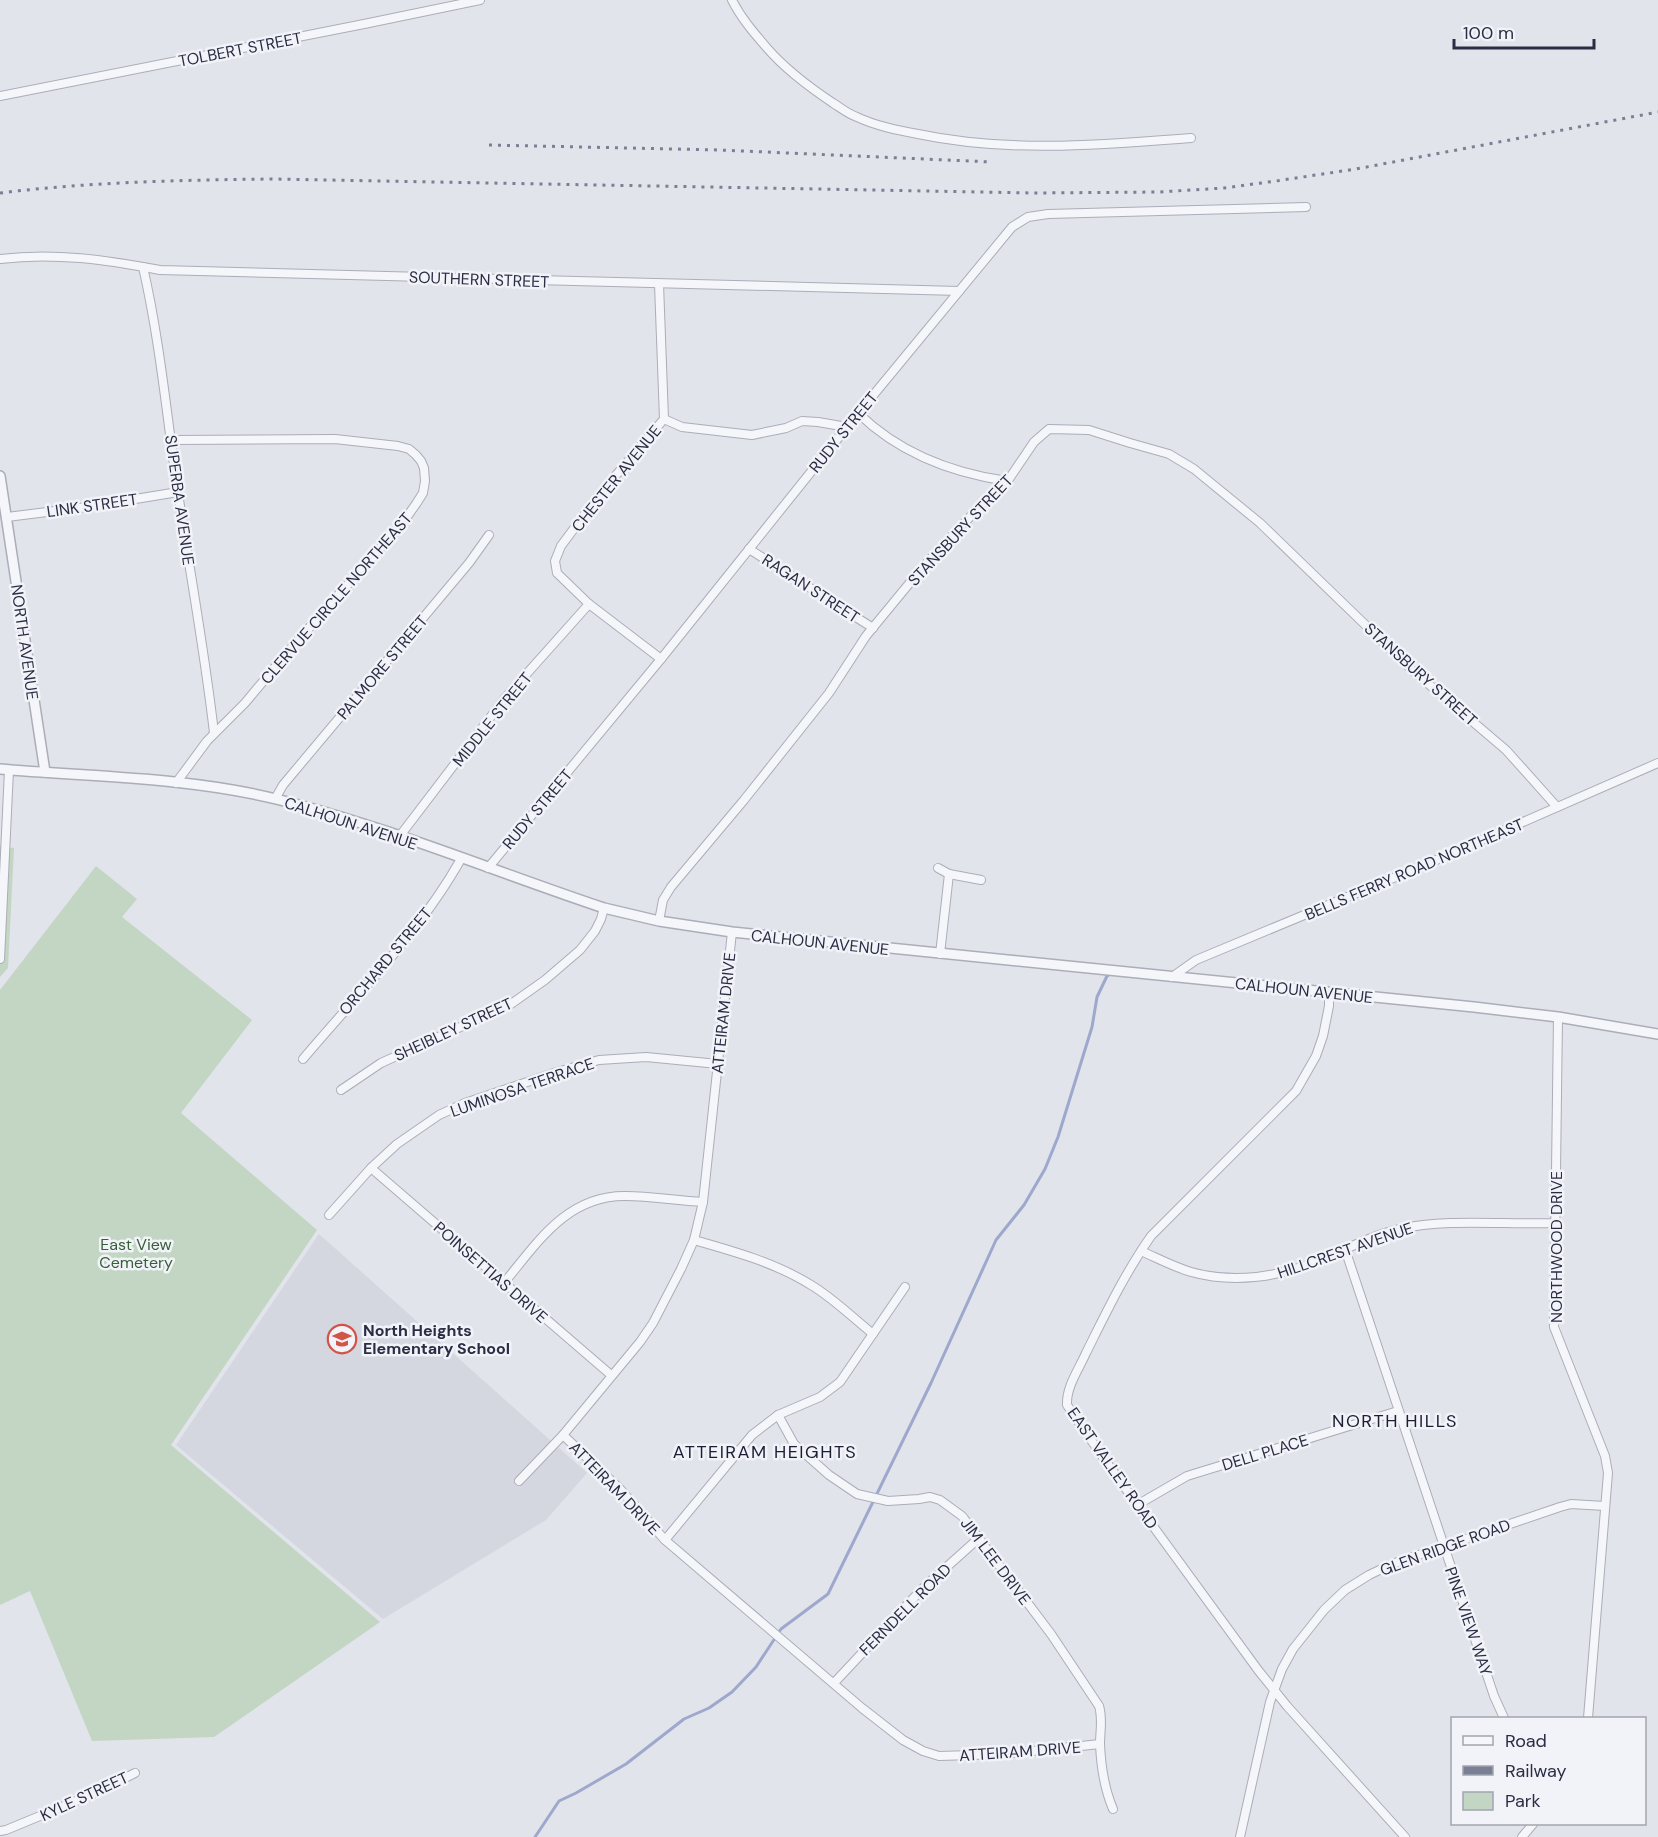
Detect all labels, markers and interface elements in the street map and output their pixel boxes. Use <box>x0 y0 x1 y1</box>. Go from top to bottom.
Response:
scale bar <box>1454 12 1594 50</box>
text: 100 m <box>1463 21 1514 45</box>
street label: TOLBERT STREET <box>177 27 304 72</box>
street label: SOUTHERN STREET <box>408 267 550 292</box>
street label: RUDY STREET <box>804 387 882 477</box>
street label: CHESTER AVENUE <box>567 421 666 536</box>
street label: SUPERBA AVENUE <box>160 434 199 567</box>
street label: STANSBURY STREET <box>903 470 1017 591</box>
street label: LINK STREET <box>45 489 139 522</box>
street label: CLERVUE CIRCLE NORTHEAST <box>256 508 417 689</box>
street label: RAGAN STREET <box>758 549 863 628</box>
street label: NORTH AVENUE <box>6 583 43 701</box>
street label: PALMORE STREET <box>333 611 432 724</box>
street label: STANSBURY STREET <box>1360 618 1482 731</box>
street label: MIDDLE STREET <box>448 668 537 771</box>
street label: RUDY STREET <box>498 765 577 854</box>
street label: CALHOUN AVENUE <box>282 792 420 855</box>
street label: BELLS FERRY ROAD NORTHEAST <box>1302 814 1527 925</box>
street label: ORCHARD STREET <box>334 903 437 1019</box>
street label: CALHOUN AVENUE <box>750 925 890 960</box>
street label: ATTEIRAM DRIVE <box>707 951 740 1075</box>
street label: CALHOUN AVENUE <box>1234 973 1374 1008</box>
street label: SHEIBLEY STREET <box>391 993 516 1066</box>
street label: LUMINOSA TERRACE <box>447 1053 597 1122</box>
street label: NORTHWOOD DRIVE <box>1546 1171 1567 1323</box>
street label: POINSETTIAS DRIVE <box>429 1217 552 1328</box>
street label: HILLCREST AVENUE <box>1275 1217 1416 1284</box>
park label: East View Cemetery <box>99 1234 173 1273</box>
place label: North Heights Elementary School <box>363 1320 510 1359</box>
school or university icon: North Heights Elementary School <box>326 1323 358 1355</box>
street label: EAST VALLEY ROAD <box>1063 1403 1162 1533</box>
district label: NORTH HILLS <box>1332 1409 1458 1433</box>
street label: DELL PLACE <box>1219 1429 1311 1476</box>
street label: ATTEIRAM DRIVE <box>565 1437 665 1539</box>
district label: ATTEIRAM HEIGHTS <box>673 1440 857 1464</box>
street label: JIM LEE DRIVE <box>956 1513 1035 1609</box>
street label: GLEN RIDGE ROAD <box>1377 1514 1513 1581</box>
street label: FERNDELL ROAD <box>855 1559 956 1660</box>
street label: PINE VIEW WAY <box>1440 1564 1497 1678</box>
legend <box>1451 1717 1646 1825</box>
text: Road <box>1505 1729 1547 1753</box>
street label: ATTEIRAM DRIVE <box>958 1737 1082 1766</box>
text: Railway <box>1505 1759 1567 1783</box>
street label: KYLE STREET <box>37 1767 132 1826</box>
text: Park <box>1505 1789 1541 1813</box>

